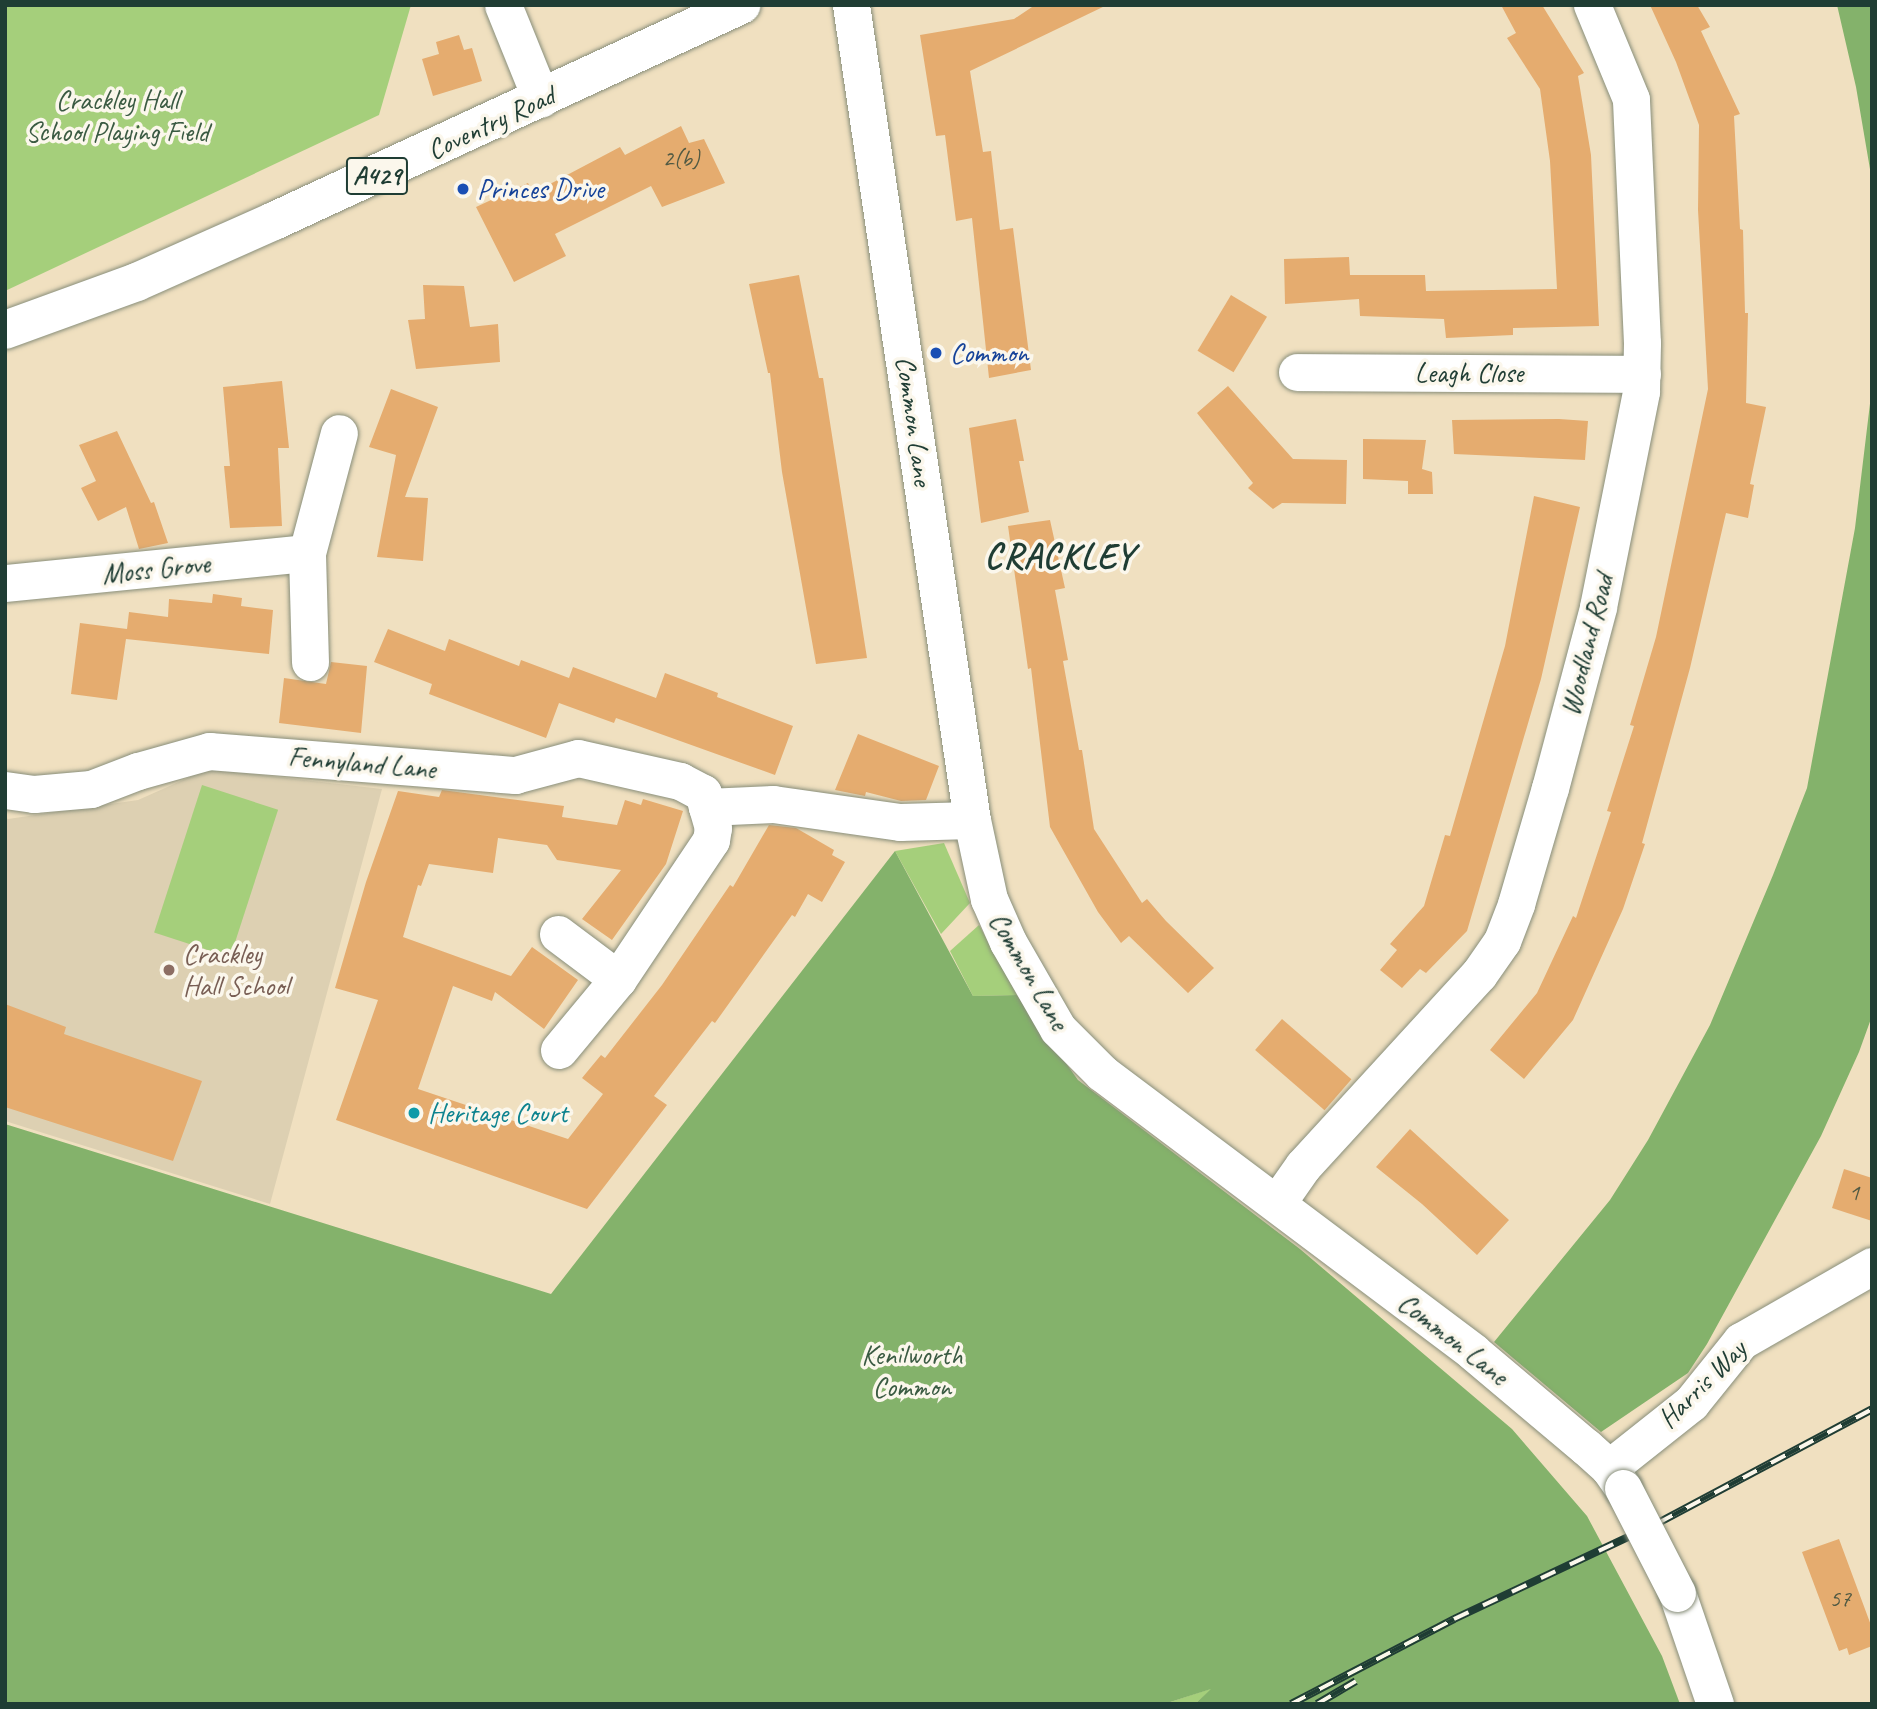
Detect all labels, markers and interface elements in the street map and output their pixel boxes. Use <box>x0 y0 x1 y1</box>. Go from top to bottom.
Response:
street label: Coventry Road <box>422 79 560 167</box>
park label: Crackley Hall School Playing Field <box>25 83 209 149</box>
house number: 2(b) <box>662 145 700 173</box>
road number: A429 <box>346 154 408 198</box>
place label: Princes Drive <box>477 172 604 206</box>
marker: Princes Drive <box>455 181 471 197</box>
place label: Common <box>950 336 1028 370</box>
marker: Common <box>928 345 944 361</box>
street label: Common Lane <box>888 354 940 488</box>
street label: Leagh Close <box>1415 356 1523 390</box>
district label: CRACKLEY <box>985 536 1135 578</box>
street label: Moss Grove <box>101 547 211 591</box>
street label: Woodland Road <box>1553 571 1621 719</box>
street label: Fennyland Lane <box>287 740 437 786</box>
street label: Common Lane <box>982 906 1076 1036</box>
place label: Crackley Hall School <box>183 937 287 1003</box>
marker: Crackley Hall School <box>161 962 177 978</box>
place label: Heritage Court <box>428 1096 568 1130</box>
marker: Heritage Court <box>406 1105 422 1121</box>
house number: 1 <box>1849 1179 1859 1207</box>
street label: Common Lane <box>1391 1285 1515 1393</box>
street label: Harris Way <box>1651 1333 1753 1435</box>
park label: Kenilworth Common <box>862 1338 962 1404</box>
house number: 57 <box>1829 1585 1851 1613</box>

